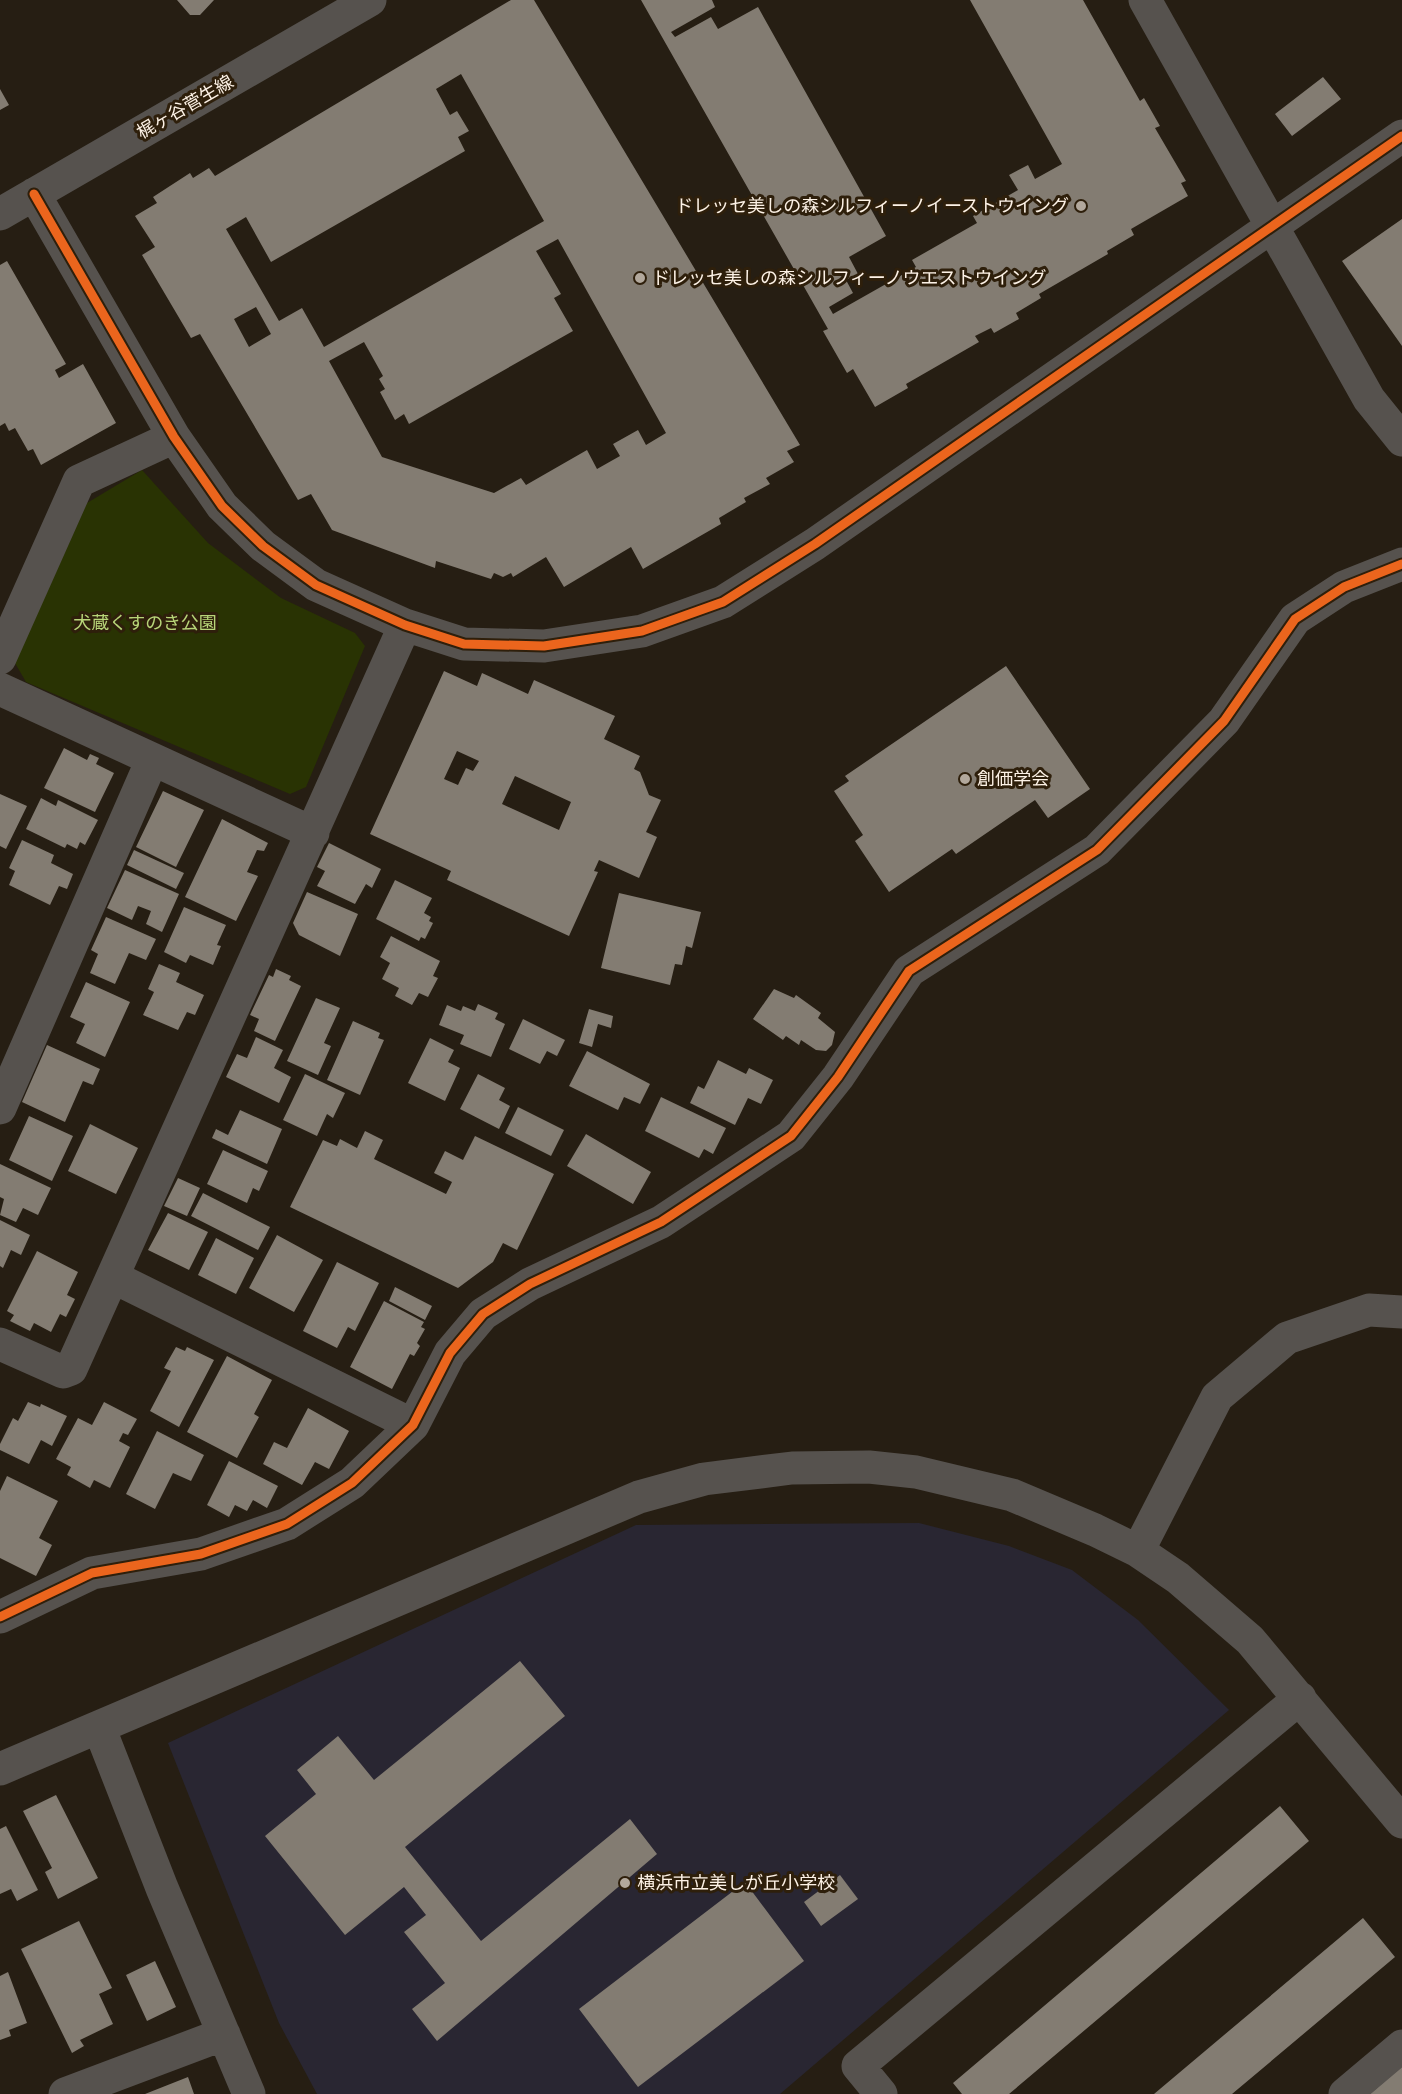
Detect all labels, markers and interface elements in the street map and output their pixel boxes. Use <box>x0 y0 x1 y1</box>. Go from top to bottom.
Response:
street label: 梶ヶ谷菅生線 <box>133 70 237 144</box>
place label: ドレッセ美しの森シルフィーノイーストウイング <box>675 195 1069 217</box>
marker: ドレッセ美しの森シルフィーノイーストウイング <box>1074 199 1088 213</box>
place label: ドレッセ美しの森シルフィーノウエストウイング <box>652 267 1047 289</box>
marker: ドレッセ美しの森シルフィーノウエストウイング <box>633 271 647 285</box>
park label: 犬蔵くすのき公園 <box>73 612 217 634</box>
place label: 創価学会 <box>977 768 1049 790</box>
marker: 創価学会 <box>958 772 972 786</box>
place label: 横浜市立美しが丘小学校 <box>637 1872 835 1894</box>
marker: 横浜市立美しが丘小学校 <box>618 1876 632 1890</box>

